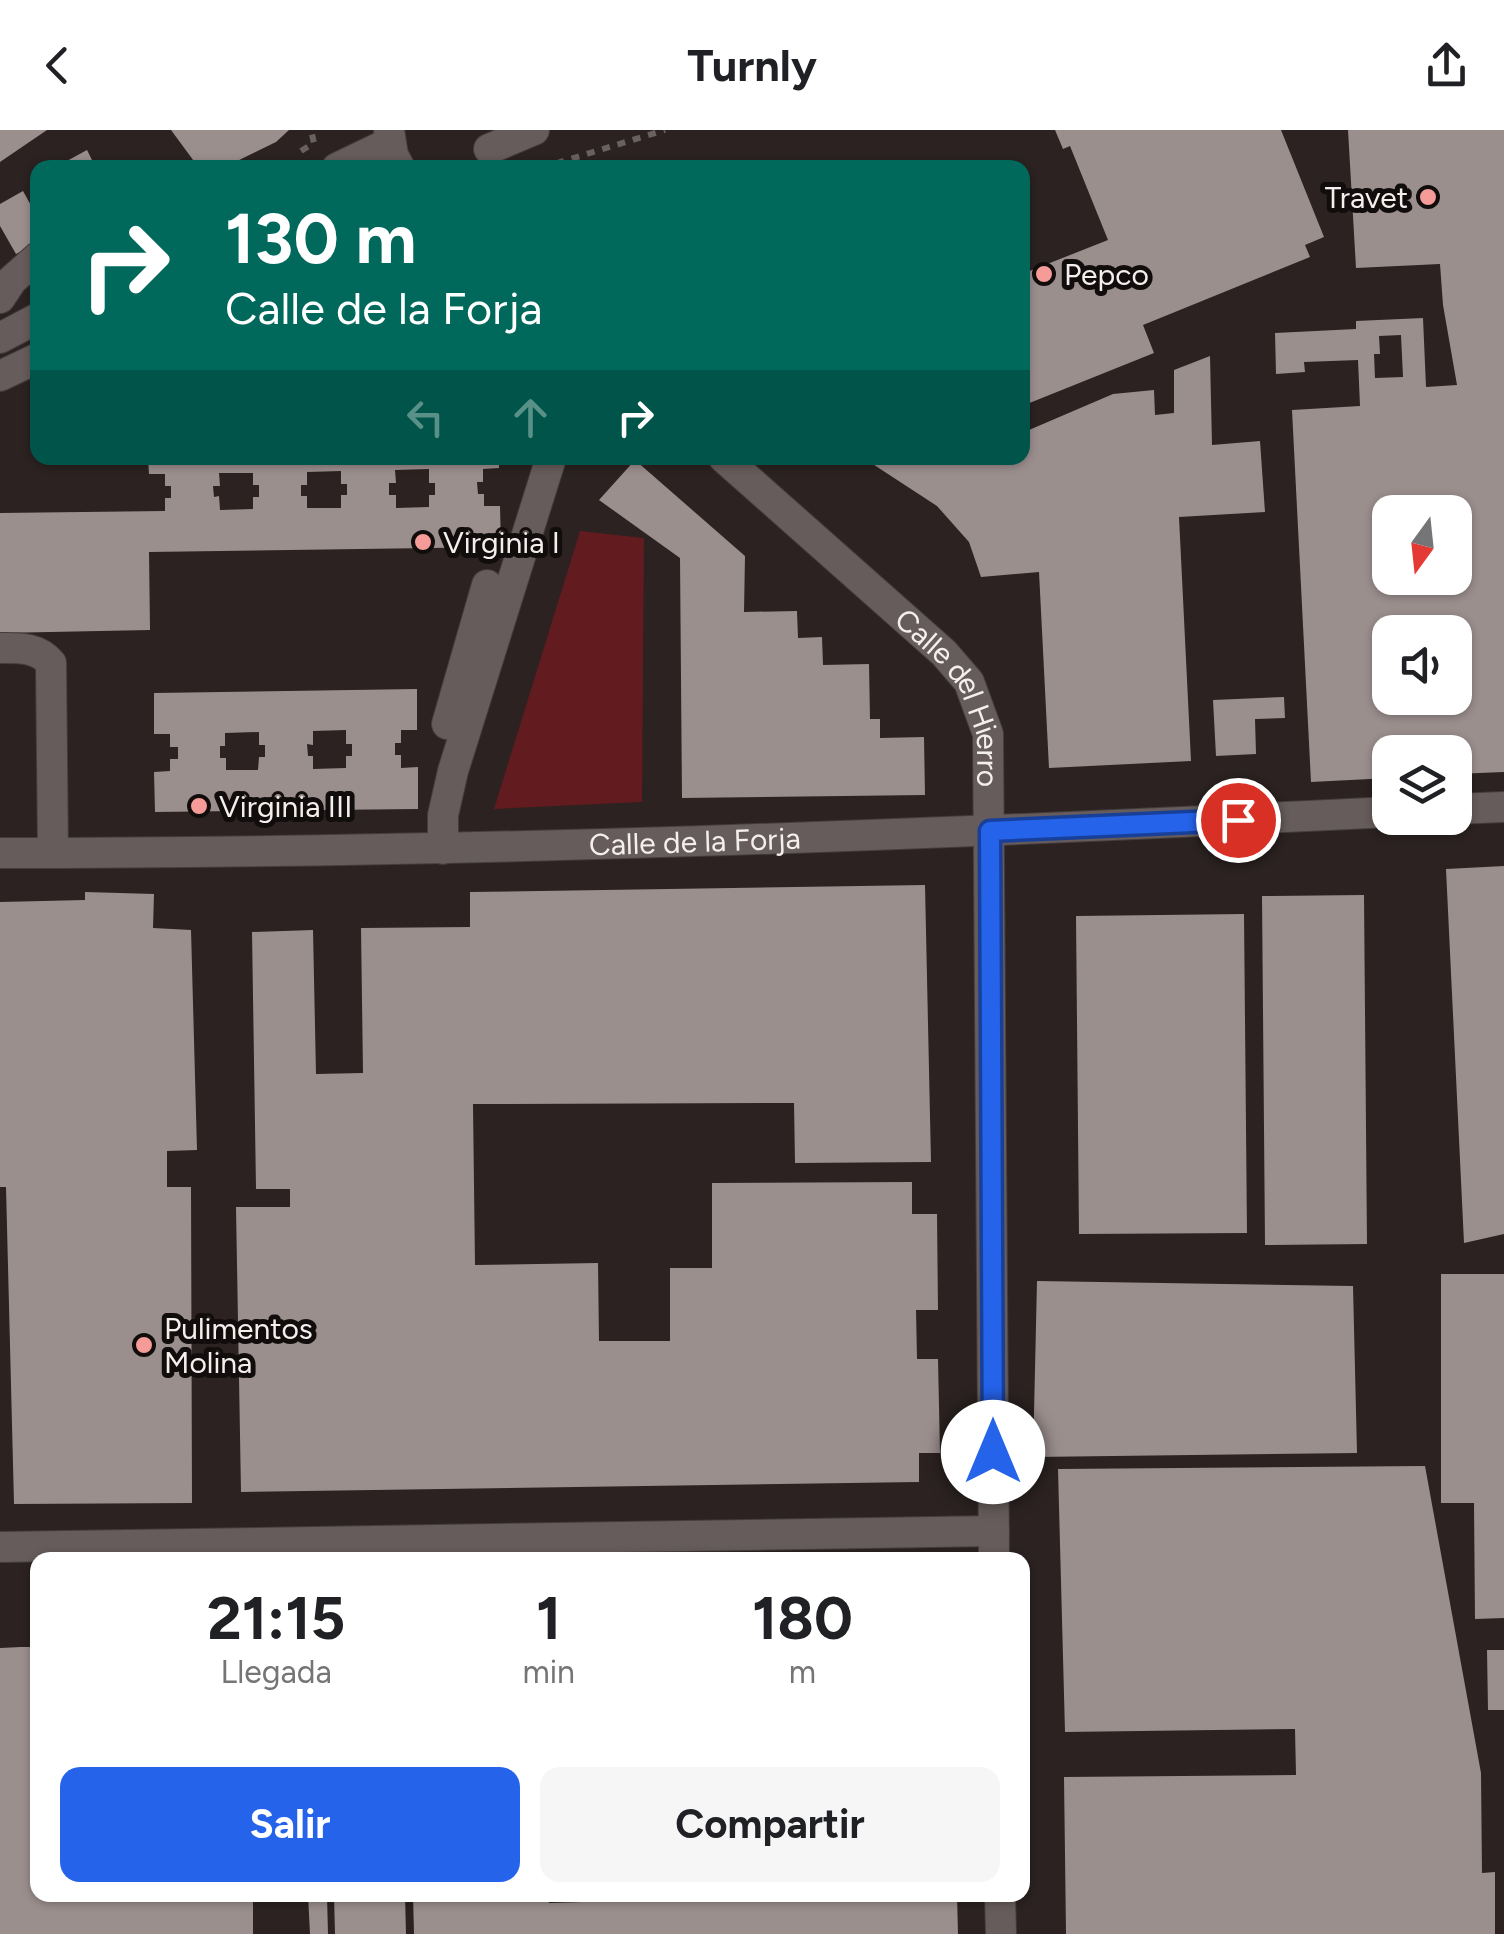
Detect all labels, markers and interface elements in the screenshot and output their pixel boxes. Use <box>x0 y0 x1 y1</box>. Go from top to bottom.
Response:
icon: back <box>30 38 85 93</box>
text: Turnly <box>687 38 817 92</box>
icon: share <box>1419 38 1474 93</box>
place label: Travet <box>1325 179 1408 216</box>
marker: Travet <box>1417 186 1439 208</box>
text: 130 m <box>225 196 417 281</box>
icon: right <box>60 200 190 330</box>
place label: Pepco <box>1064 256 1149 293</box>
marker: Pepco <box>1033 263 1055 285</box>
text: Calle de la Forja <box>225 281 542 335</box>
icon: left <box>398 390 453 445</box>
icon: ahead <box>503 390 558 445</box>
icon: right <box>608 390 663 445</box>
north arrow <box>1372 495 1472 595</box>
map controls <box>1372 495 1472 835</box>
place label: Virginia I <box>443 524 560 561</box>
marker: Virginia I <box>412 531 434 553</box>
street label: Calle del Hierro <box>888 600 1007 787</box>
button: sound <box>1372 615 1472 715</box>
button: layers <box>1372 735 1472 835</box>
pin <box>1196 778 1281 863</box>
place label: Virginia III <box>219 788 352 825</box>
icon: arrive <box>1211 793 1266 848</box>
marker: Virginia III <box>188 795 210 817</box>
street label: Calle de la Forja <box>588 819 801 863</box>
place label: Pulimentos Molina <box>164 1310 313 1381</box>
marker: Pulimentos Molina <box>133 1334 155 1356</box>
position arrow <box>941 1400 1045 1504</box>
text: 21:15 <box>207 1582 345 1654</box>
text: 1 <box>536 1582 561 1654</box>
text: 180 <box>752 1582 853 1654</box>
text: Llegada <box>221 1653 332 1691</box>
text: min <box>522 1653 575 1691</box>
text: m <box>789 1653 816 1691</box>
button: Salir <box>60 1767 520 1882</box>
button: Compartir <box>540 1767 1000 1882</box>

